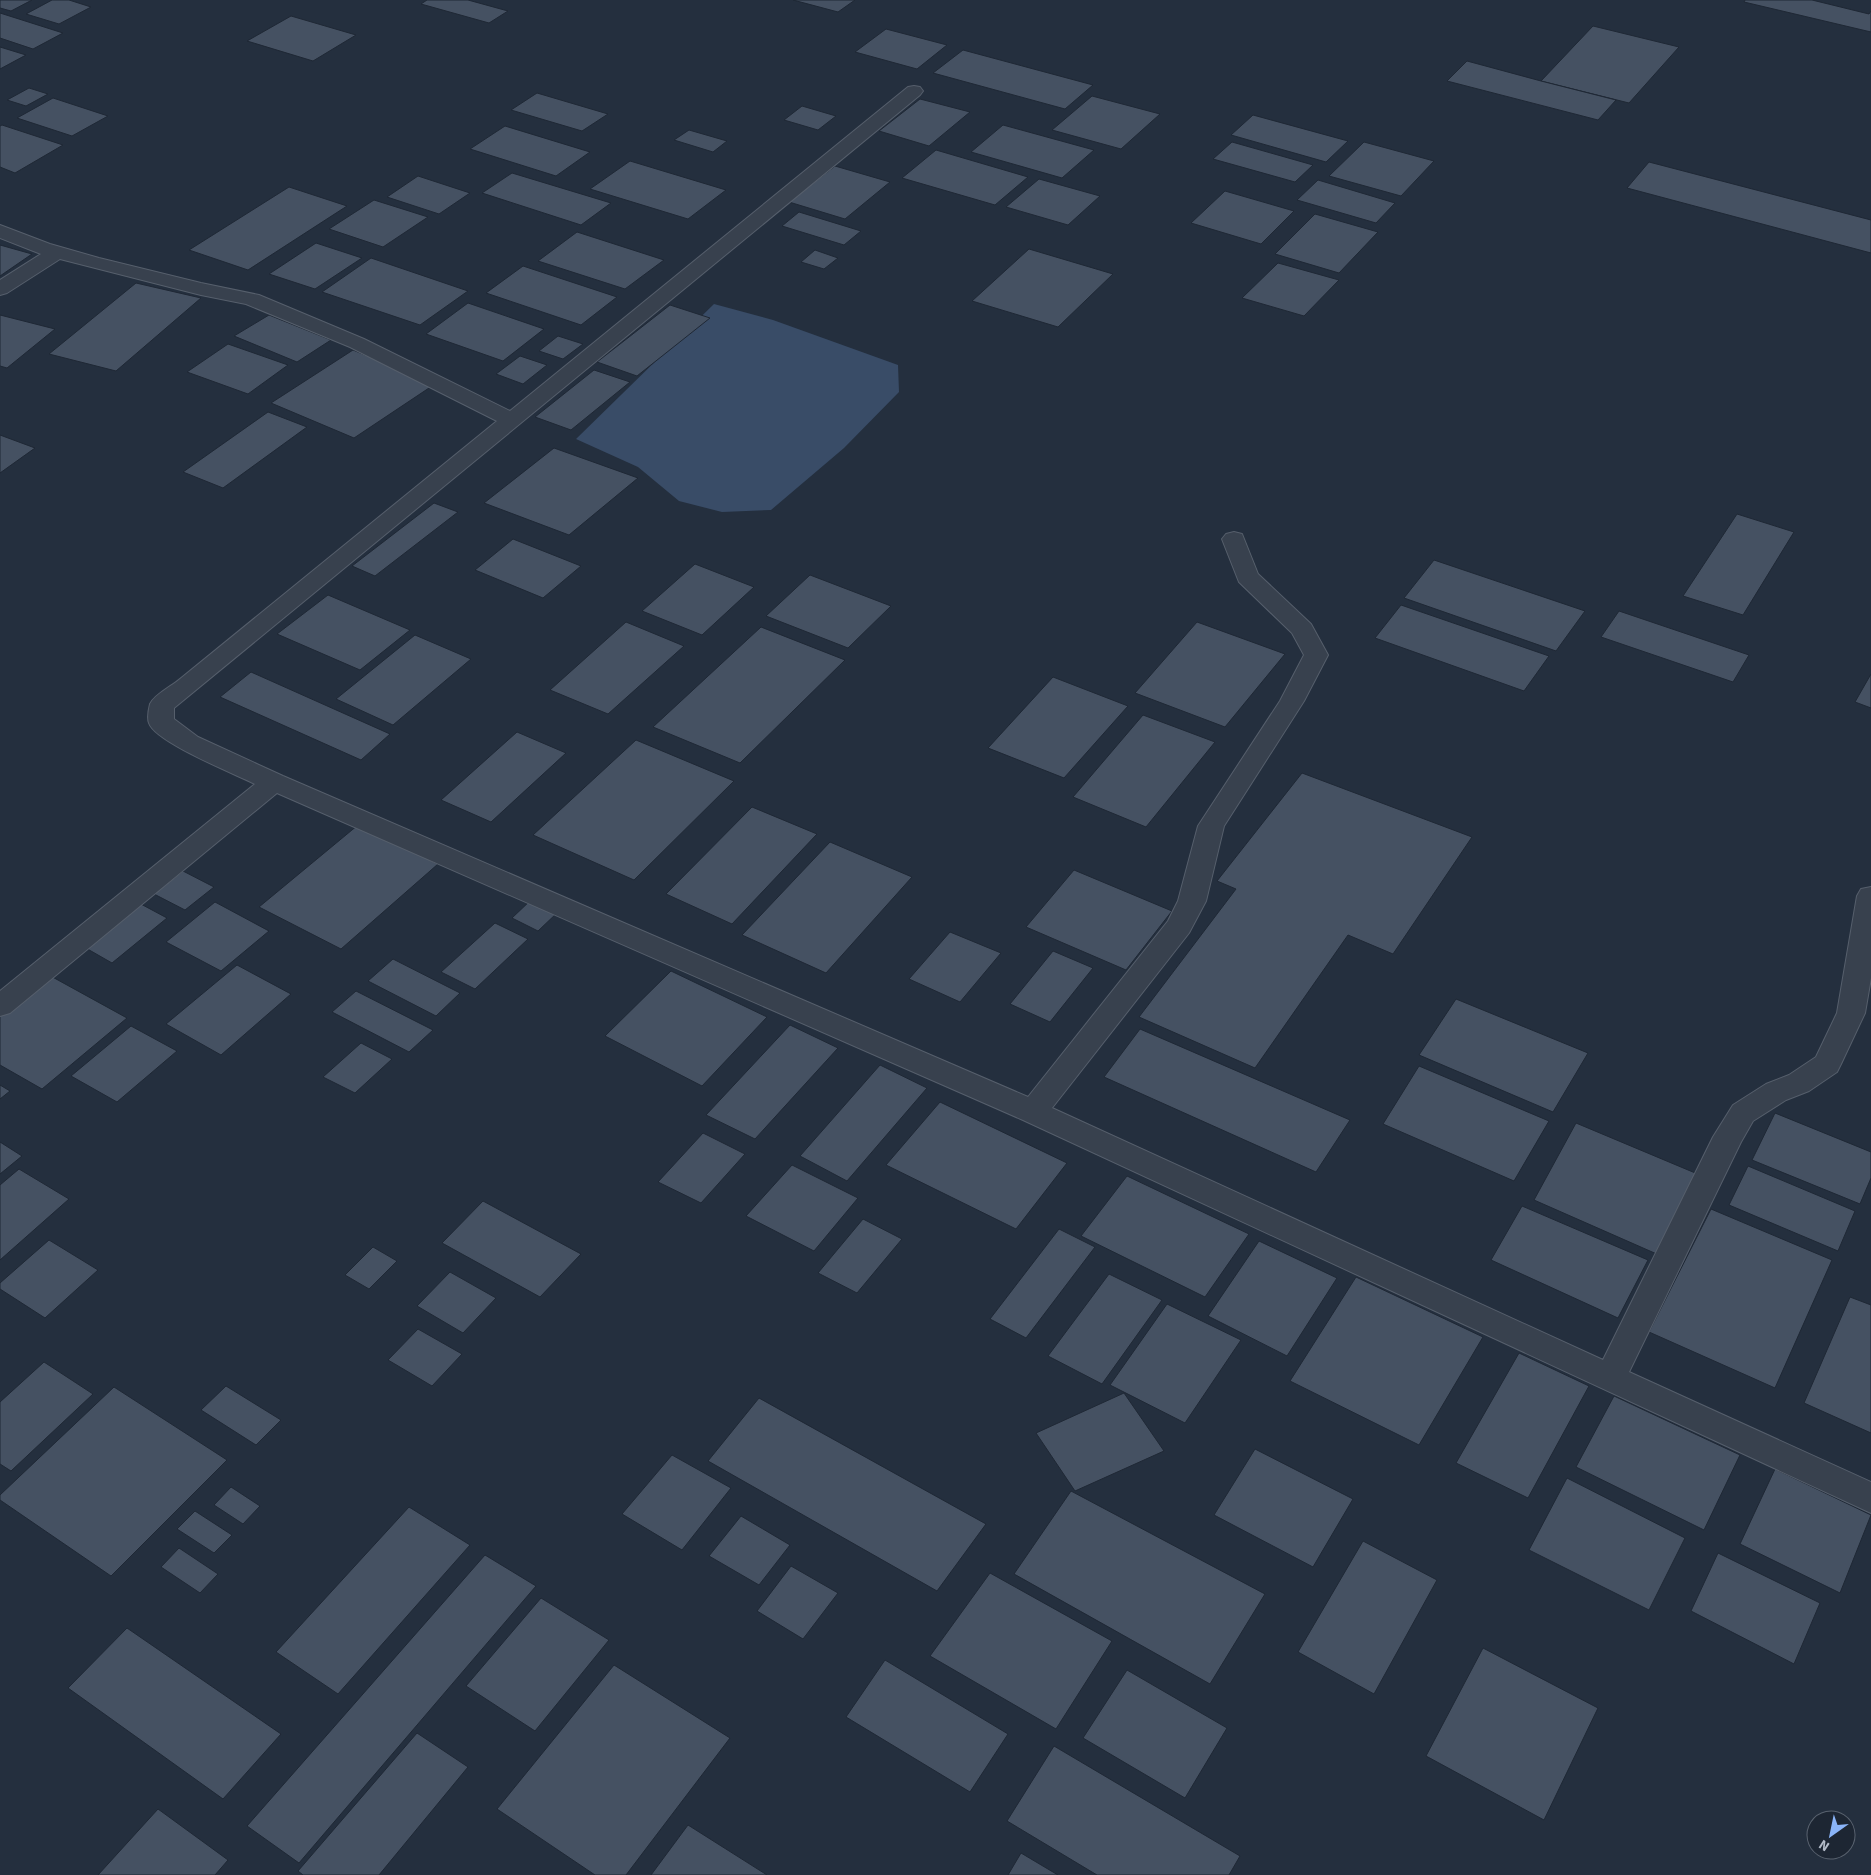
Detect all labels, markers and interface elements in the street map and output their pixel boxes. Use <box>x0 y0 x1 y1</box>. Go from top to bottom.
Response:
north arrow <box>1806 1810 1856 1860</box>
text: N <box>1815 1834 1834 1856</box>

